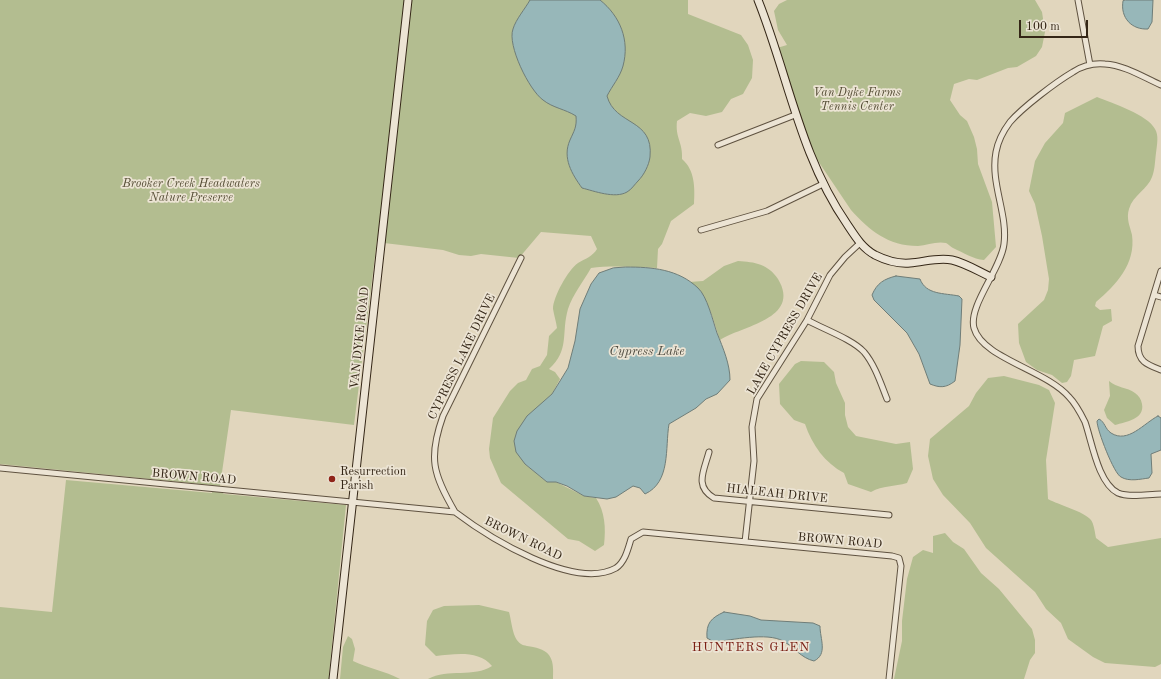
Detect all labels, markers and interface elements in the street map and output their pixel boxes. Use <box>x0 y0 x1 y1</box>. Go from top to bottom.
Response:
scale bar <box>1021 12 1090 38</box>
text: 100 m <box>1026 21 1060 33</box>
park label: Van Dyke Farms Tennis Center <box>813 86 901 114</box>
park label: Brooker Creek Headwaters Nature Preserve <box>122 177 260 205</box>
street label: LAKE CYPRESS DRIVE <box>744 271 826 397</box>
street label: VAN DYKE ROAD <box>347 286 373 390</box>
street label: CYPRESS LAKE DRIVE <box>425 292 499 422</box>
water label: Cypress Lake <box>609 344 685 360</box>
place label: Resurrection Parish <box>340 465 406 493</box>
street label: BROWN ROAD <box>151 466 237 488</box>
marker: Resurrection Parish <box>327 474 337 484</box>
street label: HIALEAH DRIVE <box>726 482 828 506</box>
street label: BROWN ROAD <box>482 514 564 564</box>
street label: BROWN ROAD <box>797 530 883 552</box>
district label: HUNTERS GLEN <box>692 640 810 656</box>

